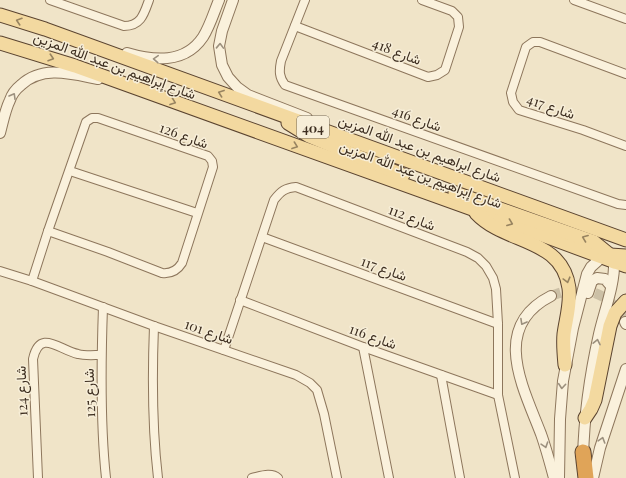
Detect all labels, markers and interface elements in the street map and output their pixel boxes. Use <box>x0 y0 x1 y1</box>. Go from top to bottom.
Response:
one-way arrow <box>16 17 23 26</box>
street label: شارع إبراهيم بن عبد الله المزين <box>31 27 199 105</box>
street label: شارع 418 <box>369 33 424 71</box>
one-way arrow <box>215 43 224 49</box>
one-way arrow <box>47 54 54 62</box>
one-way arrow <box>153 54 159 63</box>
street label: شارع 417 <box>524 89 577 125</box>
one-way arrow <box>217 90 224 98</box>
one-way arrow <box>8 93 15 100</box>
one-way arrow <box>169 98 176 106</box>
street label: شارع 416 <box>389 100 444 138</box>
street label: شارع ابراهيم بن عبد الله المزين <box>336 110 504 188</box>
road number: 404 <box>297 116 329 138</box>
street label: شارع 126 <box>156 117 211 154</box>
street label: شارع إبراهيم بن عبد الله المزين <box>337 136 505 214</box>
one-way arrow <box>292 141 299 150</box>
street label: شارع 112 <box>385 199 438 236</box>
one-way arrow <box>506 219 513 227</box>
one-way arrow <box>581 235 588 243</box>
street label: شارع 117 <box>358 251 410 287</box>
one-way arrow <box>562 276 571 283</box>
street label: شارع 101 <box>181 314 236 350</box>
one-way arrow <box>520 318 527 325</box>
street label: شارع 116 <box>346 319 399 355</box>
one-way arrow <box>593 339 601 345</box>
street label: شارع 124 <box>11 365 33 417</box>
street label: شارع 125 <box>79 368 101 418</box>
one-way arrow <box>558 383 567 389</box>
one-way arrow <box>597 437 606 444</box>
one-way arrow <box>540 442 549 449</box>

